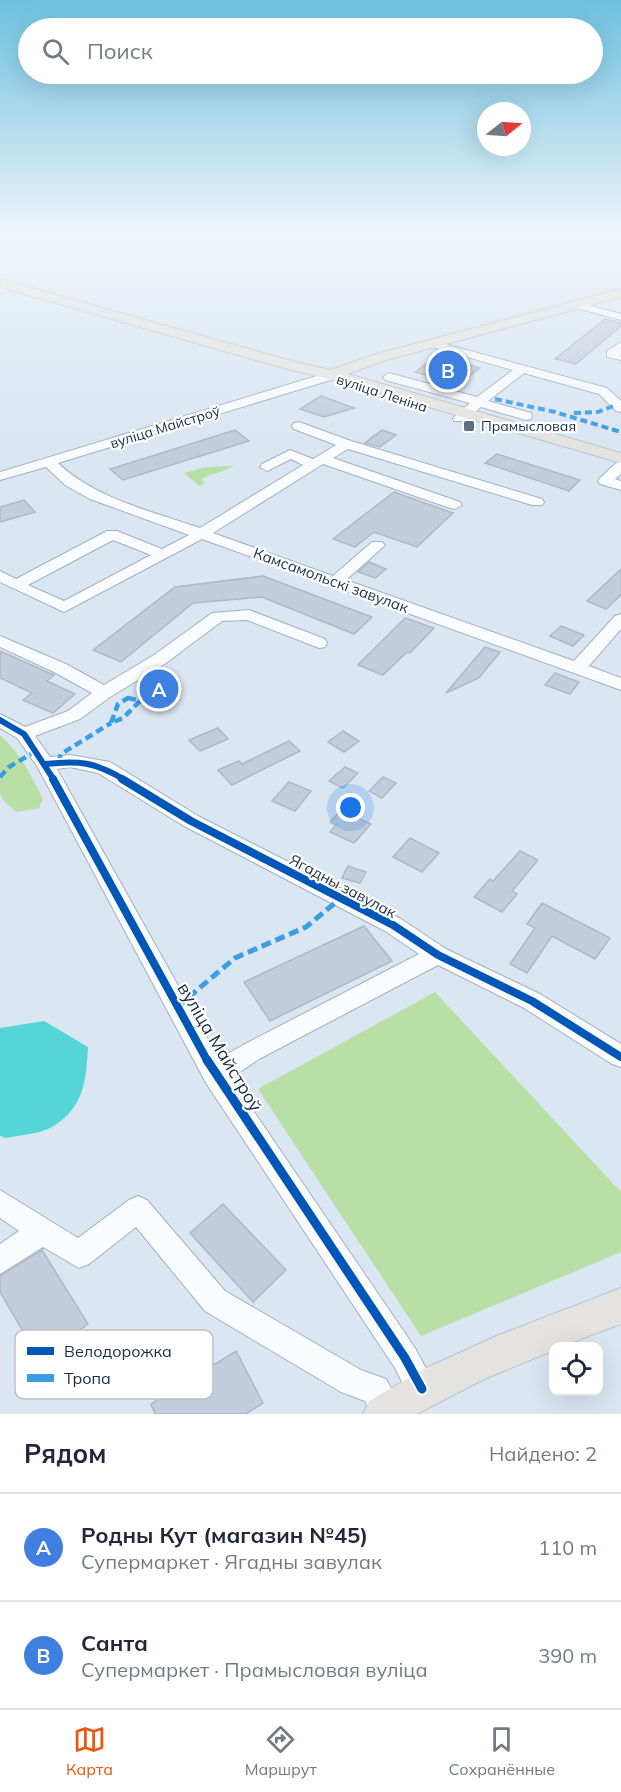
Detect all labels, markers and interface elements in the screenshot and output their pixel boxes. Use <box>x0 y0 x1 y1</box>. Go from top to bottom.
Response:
search box <box>18 18 603 84</box>
icon: search <box>39 35 72 68</box>
text: Поиск <box>87 37 153 65</box>
north arrow <box>477 102 531 156</box>
pin: B <box>428 348 468 392</box>
street label: вуліца Леніна <box>334 370 430 416</box>
street label: вуліца Майстроў <box>108 402 222 452</box>
place label: Прамысловая <box>481 417 576 435</box>
marker: Прамысловая <box>462 419 476 433</box>
street label: Камсамольскі завулак <box>251 543 412 617</box>
pin: A <box>140 666 178 712</box>
your location <box>336 793 365 822</box>
street label: Ягадны завулак <box>286 850 400 923</box>
street label: вуліца Майстроў <box>172 978 268 1116</box>
legend <box>15 1330 213 1399</box>
text: Велодорожка <box>64 1341 172 1361</box>
map controls <box>549 1342 603 1396</box>
button: locate <box>549 1342 603 1396</box>
text: Тропа <box>64 1368 111 1388</box>
text: Рядом <box>24 1437 107 1470</box>
text: Найдено: 2 <box>489 1441 597 1466</box>
text: Родны Кут (магазин №45) <box>81 1521 368 1549</box>
text: A <box>36 1535 51 1560</box>
text: 110 m <box>538 1535 597 1560</box>
text: Супермаркет · Ягадны завулак <box>81 1549 382 1574</box>
text: Санта <box>81 1629 148 1657</box>
text: B <box>37 1643 50 1668</box>
text: 390 m <box>538 1643 597 1668</box>
text: Супермаркет · Прамысловая вуліца <box>81 1657 428 1682</box>
tab: Карта <box>66 1723 113 1779</box>
tab: Маршрут <box>245 1723 317 1779</box>
tab: Сохранённые <box>449 1723 555 1779</box>

